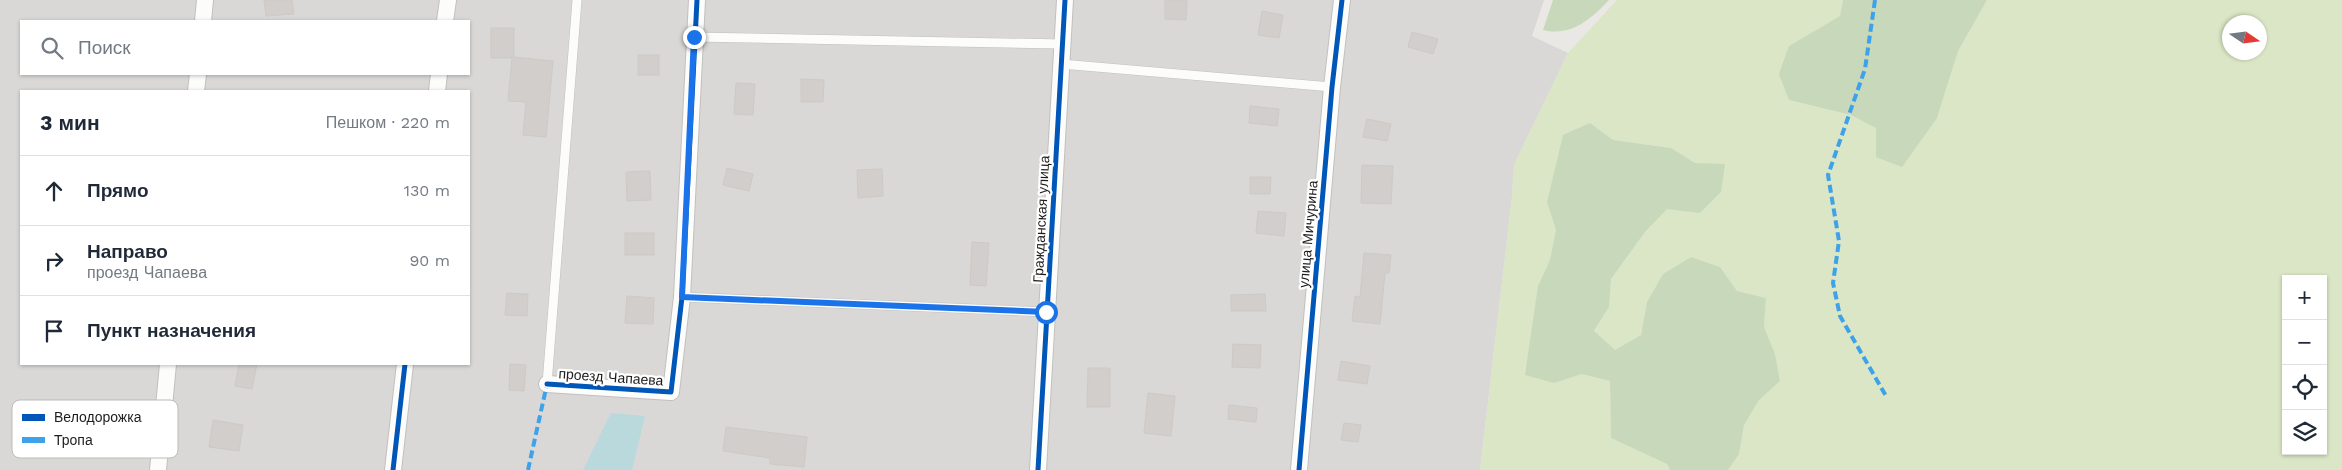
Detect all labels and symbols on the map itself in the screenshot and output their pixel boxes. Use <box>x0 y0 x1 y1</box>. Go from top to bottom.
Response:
north arrow <box>2222 15 2267 60</box>
route end <box>683 26 706 49</box>
street label: Гражданская улица <box>1030 155 1052 283</box>
street label: улица Мичурина <box>1295 179 1321 288</box>
route start <box>1035 301 1058 324</box>
street label: проезд Чапаева <box>558 365 664 389</box>
legend <box>12 400 178 458</box>
text: Велодорожка <box>54 409 142 425</box>
text: Тропа <box>54 432 93 448</box>

